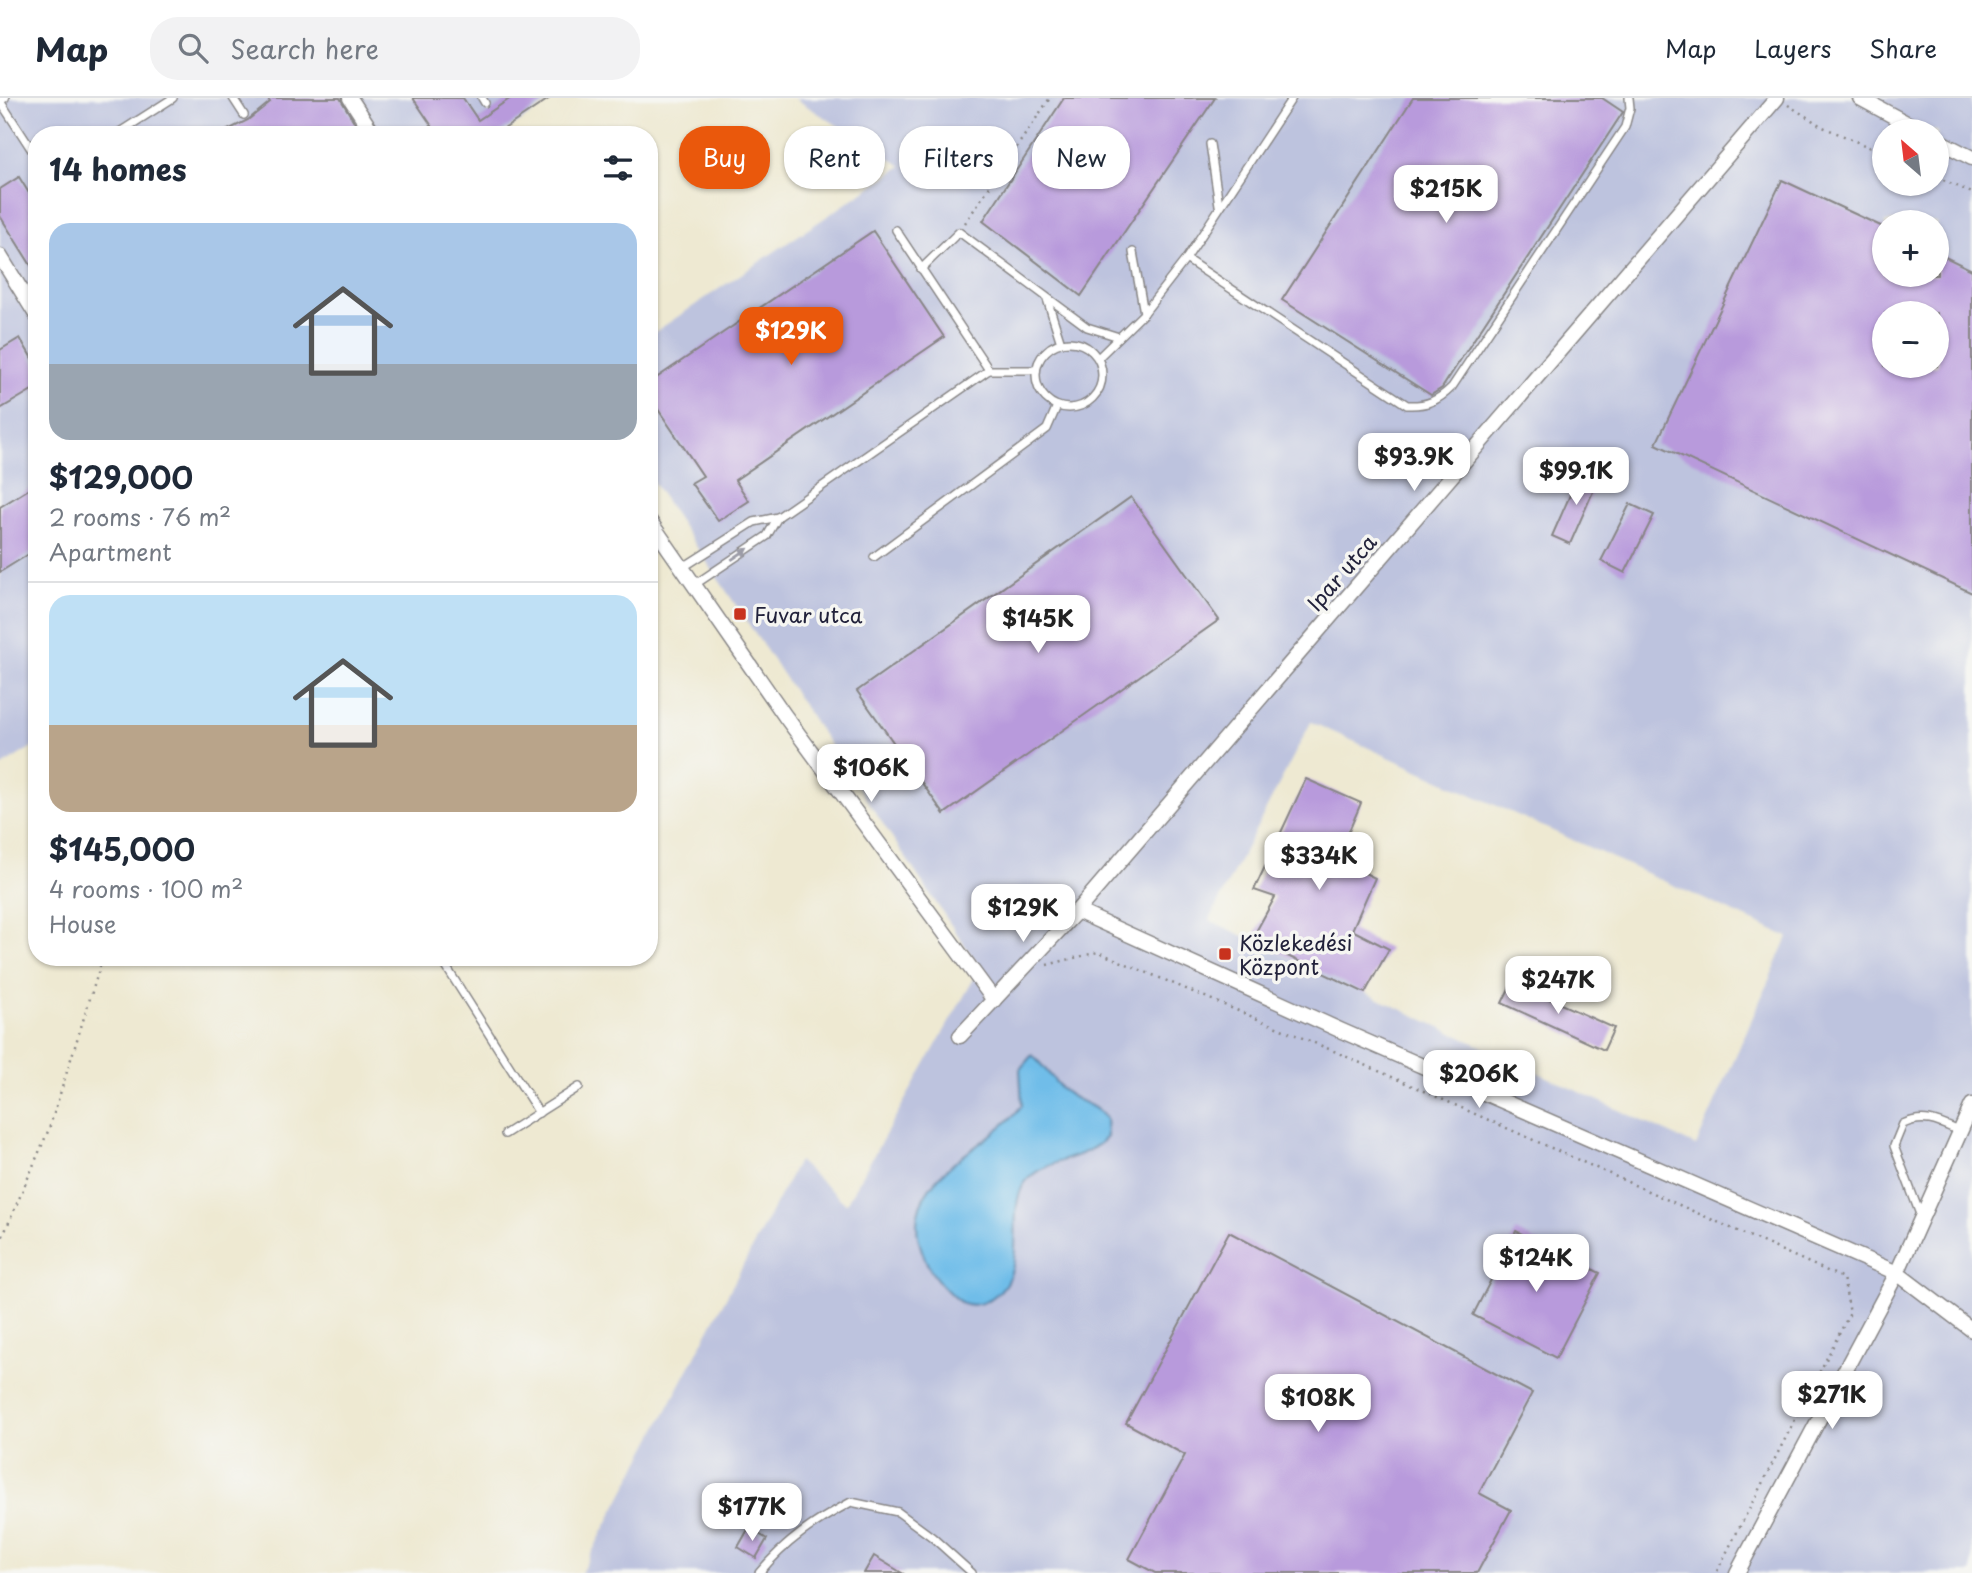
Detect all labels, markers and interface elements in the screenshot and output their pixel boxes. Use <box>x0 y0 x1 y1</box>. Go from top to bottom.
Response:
search box <box>150 17 640 80</box>
text: Map <box>35 23 108 73</box>
icon: search <box>174 29 212 67</box>
text: Search here <box>230 29 379 68</box>
text: Map <box>1665 30 1716 66</box>
text: Layers <box>1754 30 1831 66</box>
text: Share <box>1869 30 1937 66</box>
north arrow <box>1872 119 1950 196</box>
map controls <box>1872 119 1949 378</box>
chip: Buy <box>679 126 770 189</box>
chip: Rent <box>784 126 885 189</box>
chip: Filters <box>899 126 1018 189</box>
chip: New <box>1032 126 1130 189</box>
text: 14 homes <box>49 146 187 191</box>
icon: filters <box>599 149 637 187</box>
pin: $215K <box>1397 166 1495 225</box>
text: $215K <box>1410 170 1482 205</box>
button: + <box>1872 210 1949 287</box>
icon: home <box>280 268 406 394</box>
button: − <box>1872 301 1949 378</box>
pin: $129K <box>742 308 840 367</box>
text: $129K <box>755 312 827 347</box>
pin: $93.9K <box>1357 434 1471 493</box>
text: $93.9K <box>1374 438 1454 473</box>
pin: $99.1K <box>1519 448 1633 507</box>
text: $99.1K <box>1539 452 1613 487</box>
text: $129,000 <box>49 454 193 499</box>
text: 2 rooms · 76 m² <box>49 499 231 534</box>
street label: Ipar utca <box>1299 527 1383 617</box>
text: Apartment <box>49 534 172 569</box>
one-way arrow <box>730 548 749 561</box>
pin: $145K <box>989 596 1087 655</box>
place label: Fuvar utca <box>754 598 863 630</box>
text: $145K <box>1002 600 1074 635</box>
marker: Fuvar utca <box>732 606 748 622</box>
icon: home <box>280 640 406 766</box>
pin: $106K <box>822 744 920 804</box>
text: $106K <box>833 749 909 784</box>
text: $145,000 <box>49 826 195 871</box>
pin: $334K <box>1270 832 1368 892</box>
text: $334K <box>1280 837 1358 872</box>
text: 4 rooms · 100 m² <box>49 871 243 906</box>
pin: $129K <box>974 884 1072 944</box>
text: $129K <box>987 889 1059 924</box>
text: House <box>49 906 116 941</box>
place label: Közlekedési Központ <box>1239 926 1352 982</box>
marker: Közlekedési Központ <box>1217 946 1233 962</box>
pin: $247K <box>1509 956 1607 1016</box>
text: $247K <box>1521 961 1595 996</box>
pin: $206K <box>1430 1051 1528 1110</box>
text: $206K <box>1439 1055 1519 1090</box>
pin: $124K <box>1487 1234 1585 1294</box>
text: $124K <box>1499 1239 1573 1274</box>
pin: $271K <box>1783 1372 1881 1431</box>
pin: $108K <box>1269 1374 1367 1434</box>
text: $271K <box>1798 1376 1866 1411</box>
text: $108K <box>1281 1379 1355 1414</box>
pin: $177K <box>703 1484 801 1543</box>
text: $177K <box>718 1488 786 1523</box>

